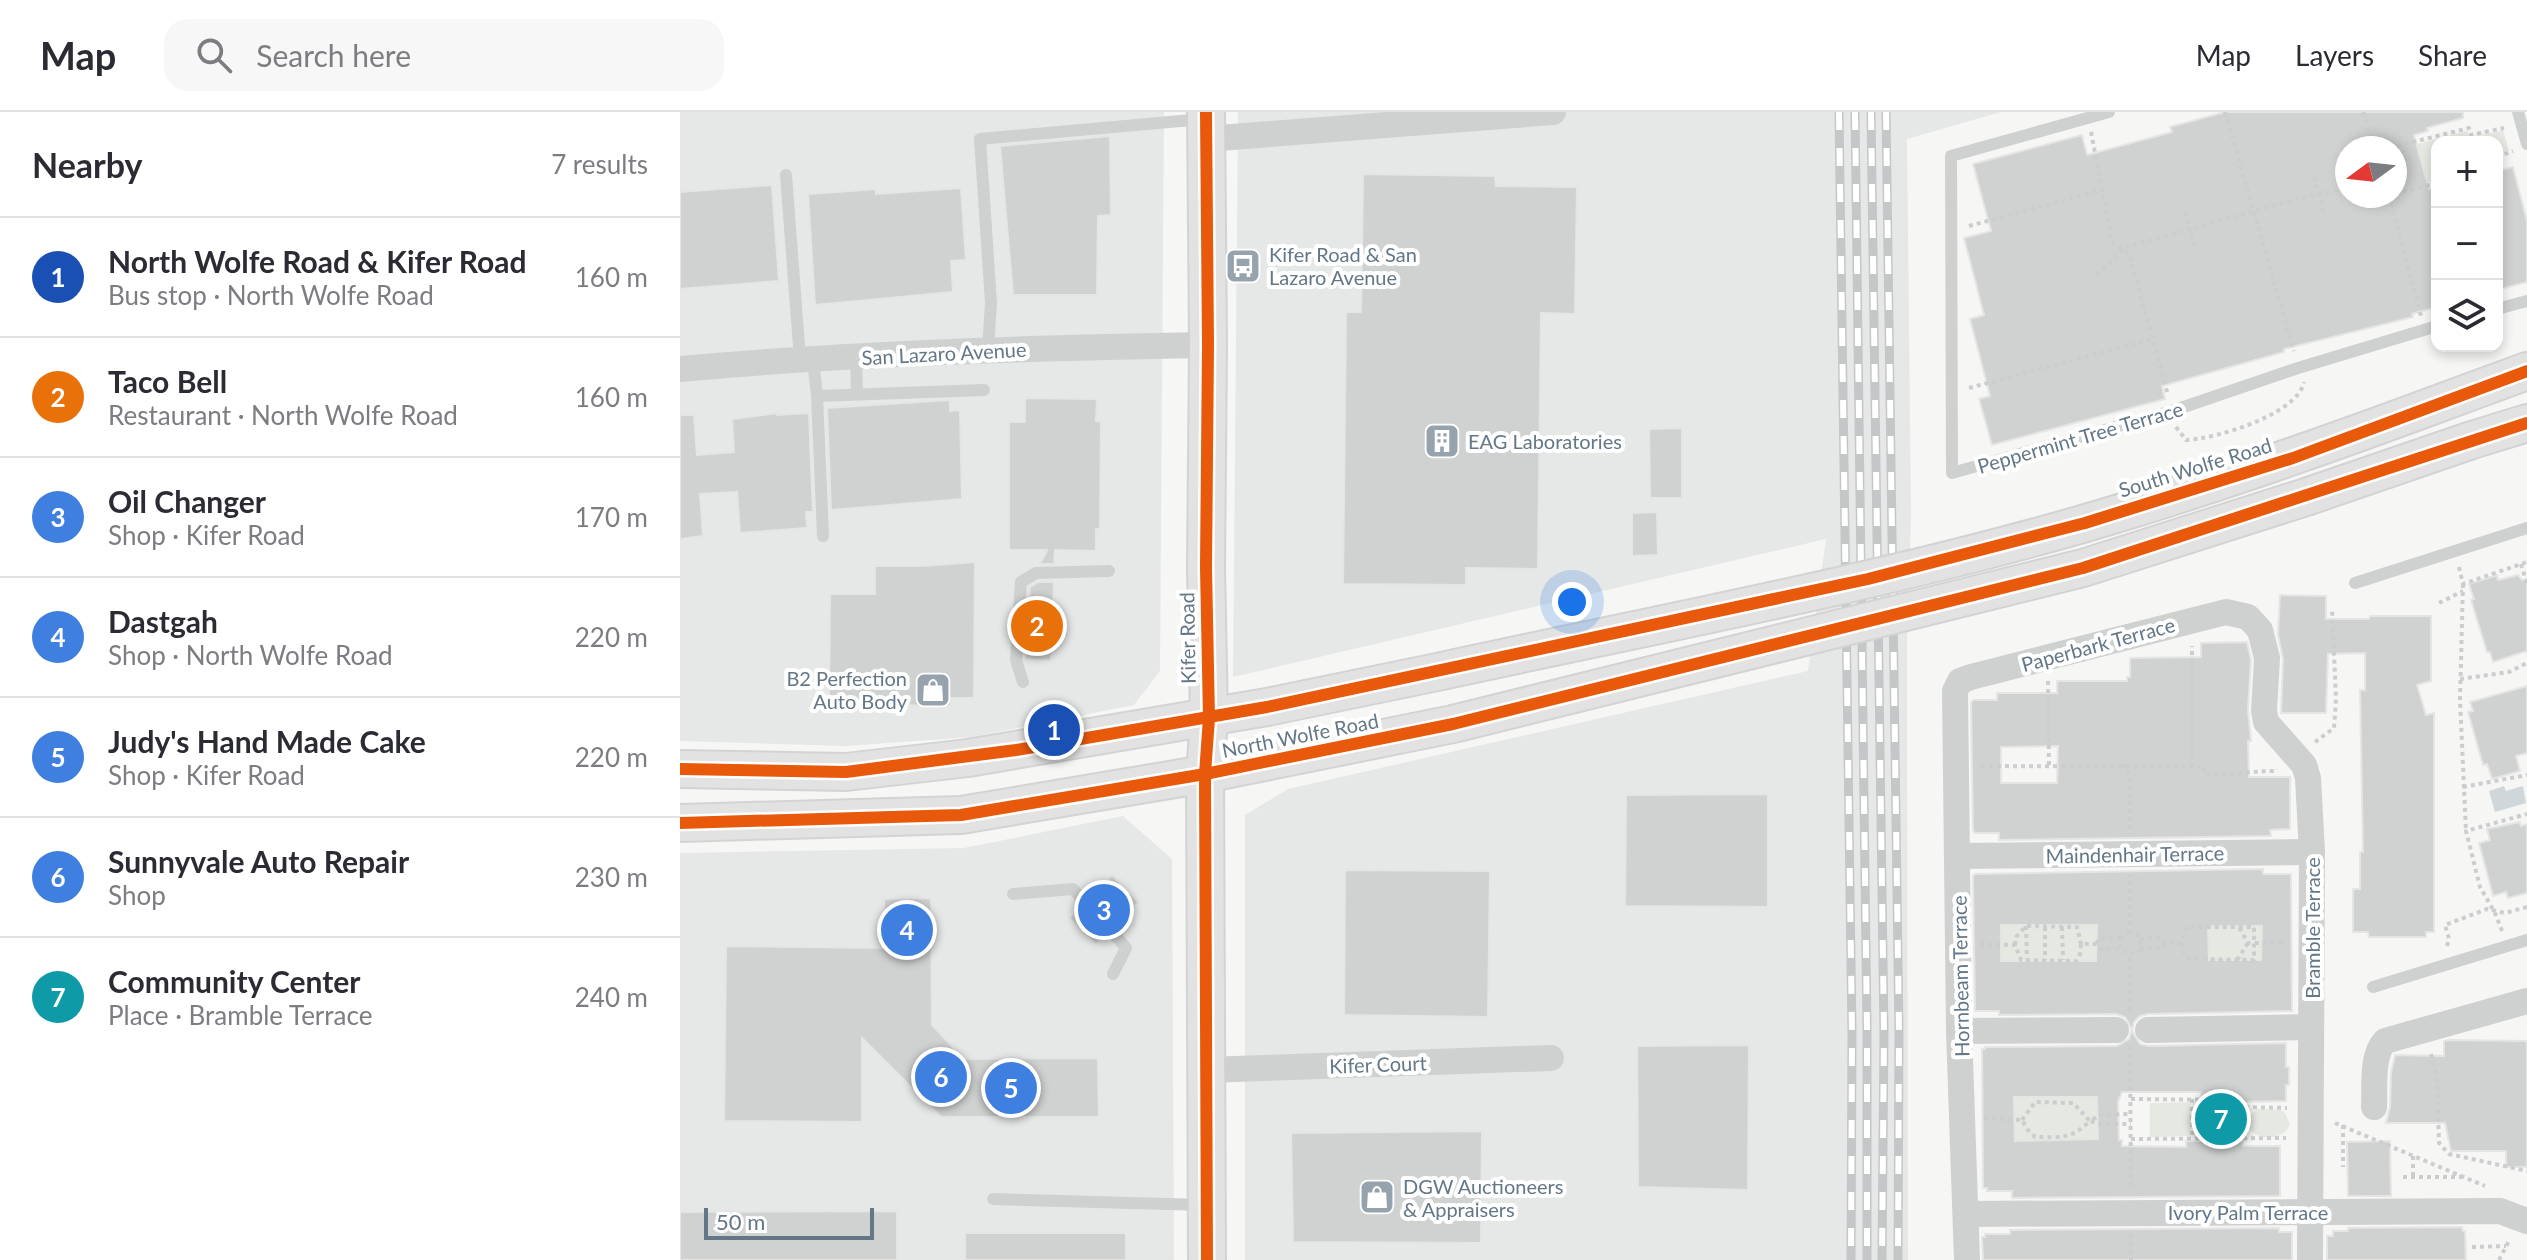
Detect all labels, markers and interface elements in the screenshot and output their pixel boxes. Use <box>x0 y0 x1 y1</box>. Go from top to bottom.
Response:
search box <box>164 19 724 91</box>
text: Map <box>40 32 116 78</box>
icon: search <box>192 33 236 77</box>
text: Search here <box>256 37 411 73</box>
text: Map <box>2196 38 2251 72</box>
text: Layers <box>2295 38 2374 72</box>
text: Share <box>2418 38 2487 72</box>
north arrow <box>2335 136 2407 208</box>
map controls <box>2431 136 2503 352</box>
button: + <box>2431 136 2503 208</box>
text: Nearby <box>32 144 143 185</box>
text: 7 results <box>551 148 648 180</box>
button: − <box>2431 208 2503 280</box>
place label: Kifer Road & San Lazaro Avenue <box>1269 242 1417 289</box>
text: North Wolfe Road & Kifer Road <box>108 243 527 279</box>
bus stop icon: Kifer Road & San Lazaro Avenue <box>1224 247 1262 285</box>
text: 1 <box>50 261 66 293</box>
text: 160 m <box>575 261 648 293</box>
text: Bus stop · North Wolfe Road <box>108 279 434 311</box>
button: layers <box>2431 280 2503 352</box>
street label: San Lazaro Avenue <box>861 337 1027 369</box>
text: Taco Bell <box>108 363 227 399</box>
text: 2 <box>50 381 66 413</box>
text: 160 m <box>575 381 648 413</box>
street label: Peppermint Tree Terrace <box>1975 396 2185 478</box>
text: Restaurant · North Wolfe Road <box>108 399 458 431</box>
building icon: EAG Laboratories <box>1423 422 1461 460</box>
place label: EAG Laboratories <box>1468 429 1622 453</box>
street label: South Wolfe Road <box>2116 432 2274 502</box>
text: Oil Changer <box>108 483 266 519</box>
text: 3 <box>50 501 66 533</box>
text: 170 m <box>575 501 648 533</box>
text: Shop · Kifer Road <box>108 519 305 551</box>
your location <box>1552 582 1592 622</box>
street label: Kifer Road <box>1174 592 1200 684</box>
pin: 2 <box>1011 596 1063 656</box>
text: Dastgah <box>108 603 218 639</box>
street label: Paperbark Terrace <box>2019 612 2177 676</box>
text: 4 <box>50 621 66 653</box>
text: 220 m <box>575 621 648 653</box>
text: Shop · North Wolfe Road <box>108 639 393 671</box>
place label: B2 Perfection Auto Body <box>786 666 908 713</box>
shop icon: B2 Perfection Auto Body <box>914 671 952 709</box>
pin: 1 <box>1028 700 1080 760</box>
street label: North Wolfe Road <box>1220 708 1380 762</box>
text: Judy's Hand Made Cake <box>108 723 426 759</box>
text: 5 <box>50 741 66 773</box>
text: 220 m <box>575 741 648 773</box>
text: Shop · Kifer Road <box>108 759 305 791</box>
street label: Maindenhair Terrace <box>2046 840 2224 868</box>
text: Sunnyvale Auto Repair <box>108 843 409 879</box>
street label: Bramble Terrace <box>2300 857 2324 999</box>
text: 6 <box>50 861 66 893</box>
text: 230 m <box>575 861 648 893</box>
text: Shop <box>108 879 166 911</box>
pin: 3 <box>1078 880 1130 940</box>
street label: Hornbeam Terrace <box>1947 895 1973 1057</box>
pin: 4 <box>881 900 933 960</box>
text: Community Center <box>108 963 361 999</box>
text: 7 <box>50 981 66 1013</box>
text: 240 m <box>575 981 648 1013</box>
text: Place · Bramble Terrace <box>108 999 372 1031</box>
pin: 6 <box>915 1047 967 1107</box>
street label: Kifer Court <box>1329 1050 1427 1078</box>
pin: 5 <box>985 1058 1037 1118</box>
pin: 7 <box>2195 1089 2247 1149</box>
place label: DGW Auctioneers & Appraisers <box>1403 1174 1563 1221</box>
shop icon: DGW Auctioneers & Appraisers <box>1358 1178 1396 1216</box>
street label: Ivory Palm Terrace <box>2168 1200 2328 1224</box>
scale bar <box>704 1204 874 1240</box>
text: 50 m <box>716 1208 765 1235</box>

